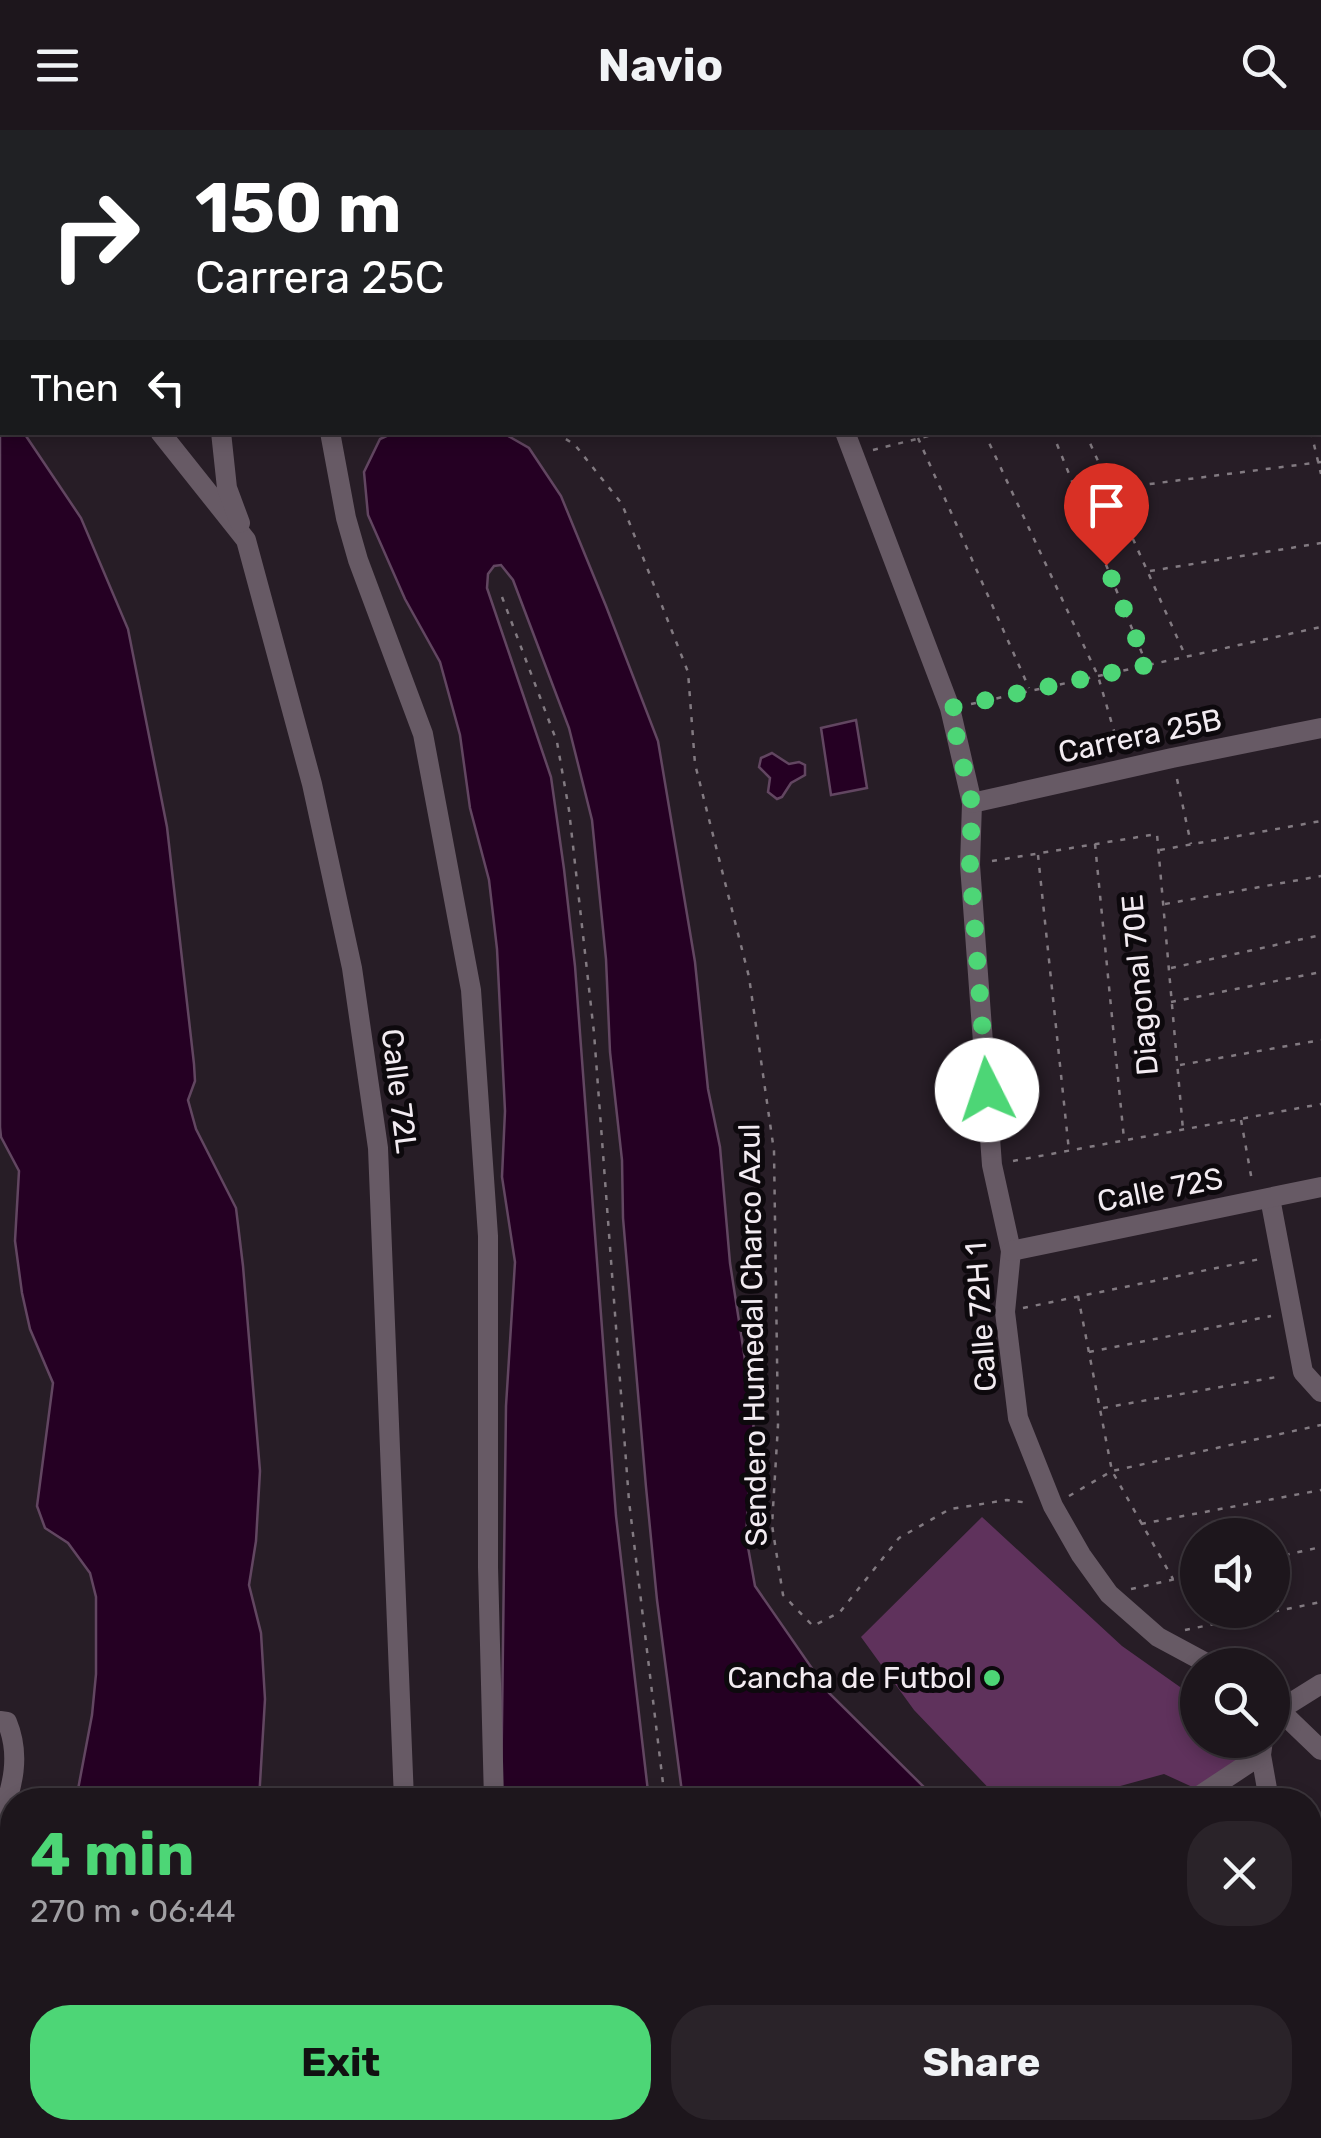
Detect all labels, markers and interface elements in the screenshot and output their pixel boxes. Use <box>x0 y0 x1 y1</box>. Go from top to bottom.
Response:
icon: menu <box>30 38 85 93</box>
icon: search <box>1236 38 1291 93</box>
text: Navio <box>598 39 723 92</box>
text: 150 m <box>195 167 402 250</box>
icon: right <box>30 170 160 300</box>
text: Carrera 25C <box>195 251 444 304</box>
icon: left <box>139 360 194 415</box>
text: Then <box>30 365 119 411</box>
pin <box>1064 463 1149 566</box>
icon: arrive <box>1079 478 1134 533</box>
street label: Carrera 25B <box>1055 701 1225 771</box>
street label: Diagonal 70E <box>1114 893 1166 1077</box>
street label: Calle 72L <box>374 1027 425 1155</box>
position arrow <box>935 1038 1039 1142</box>
street label: Sendero Humedal Charco Azul <box>731 1123 775 1547</box>
street label: Calle 72S <box>1094 1160 1226 1220</box>
street label: Calle 72H 1 <box>958 1241 1004 1393</box>
map controls <box>1180 1518 1290 1758</box>
button: sound <box>1180 1518 1290 1628</box>
button: search <box>1180 1648 1290 1758</box>
place label: Cancha de Futbol <box>727 1660 972 1696</box>
marker: Cancha de Futbol <box>981 1667 1003 1689</box>
text: 4 min <box>30 1819 194 1890</box>
button: close <box>1187 1821 1292 1926</box>
text: 270 m · 06:44 <box>30 1892 236 1930</box>
button: Exit <box>30 2005 651 2120</box>
button: Share <box>671 2005 1292 2120</box>

